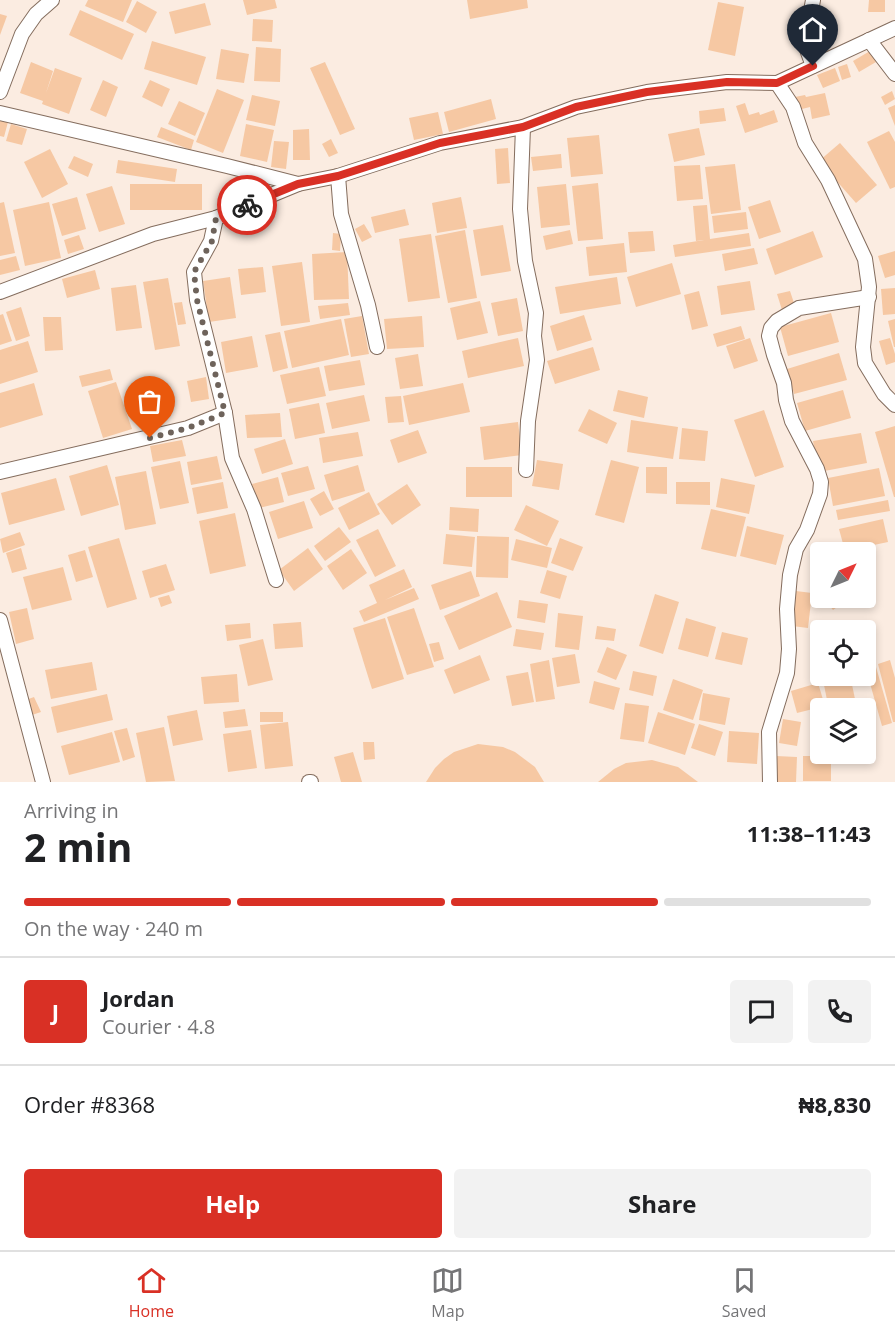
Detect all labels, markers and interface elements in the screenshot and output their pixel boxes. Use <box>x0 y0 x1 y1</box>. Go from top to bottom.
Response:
pin <box>787 4 838 66</box>
icon: home <box>796 13 829 46</box>
courier <box>217 175 277 235</box>
icon: bike <box>231 189 264 222</box>
pin <box>124 376 175 438</box>
icon: bag <box>133 385 166 418</box>
north arrow <box>810 542 876 608</box>
map controls <box>810 542 876 764</box>
button: locate <box>810 620 876 686</box>
button: layers <box>810 698 876 764</box>
text: Arriving in <box>24 797 119 824</box>
text: 11:38–11:43 <box>747 818 871 848</box>
text: 2 min <box>24 820 132 873</box>
text: On the way · 240 m <box>24 915 203 942</box>
button: chat <box>730 980 793 1043</box>
button: phone <box>808 980 871 1043</box>
text: Jordan <box>102 983 175 1013</box>
text: J <box>52 996 59 1026</box>
text: Courier · 4.8 <box>102 1013 215 1040</box>
text: Order #8368 <box>24 1089 155 1119</box>
text: ₦8,830 <box>799 1089 871 1119</box>
button: Help <box>24 1169 442 1238</box>
button: Share <box>454 1169 871 1238</box>
tab: Home <box>129 1264 174 1322</box>
tab: Map <box>431 1264 464 1322</box>
tab: Saved <box>722 1264 766 1322</box>

